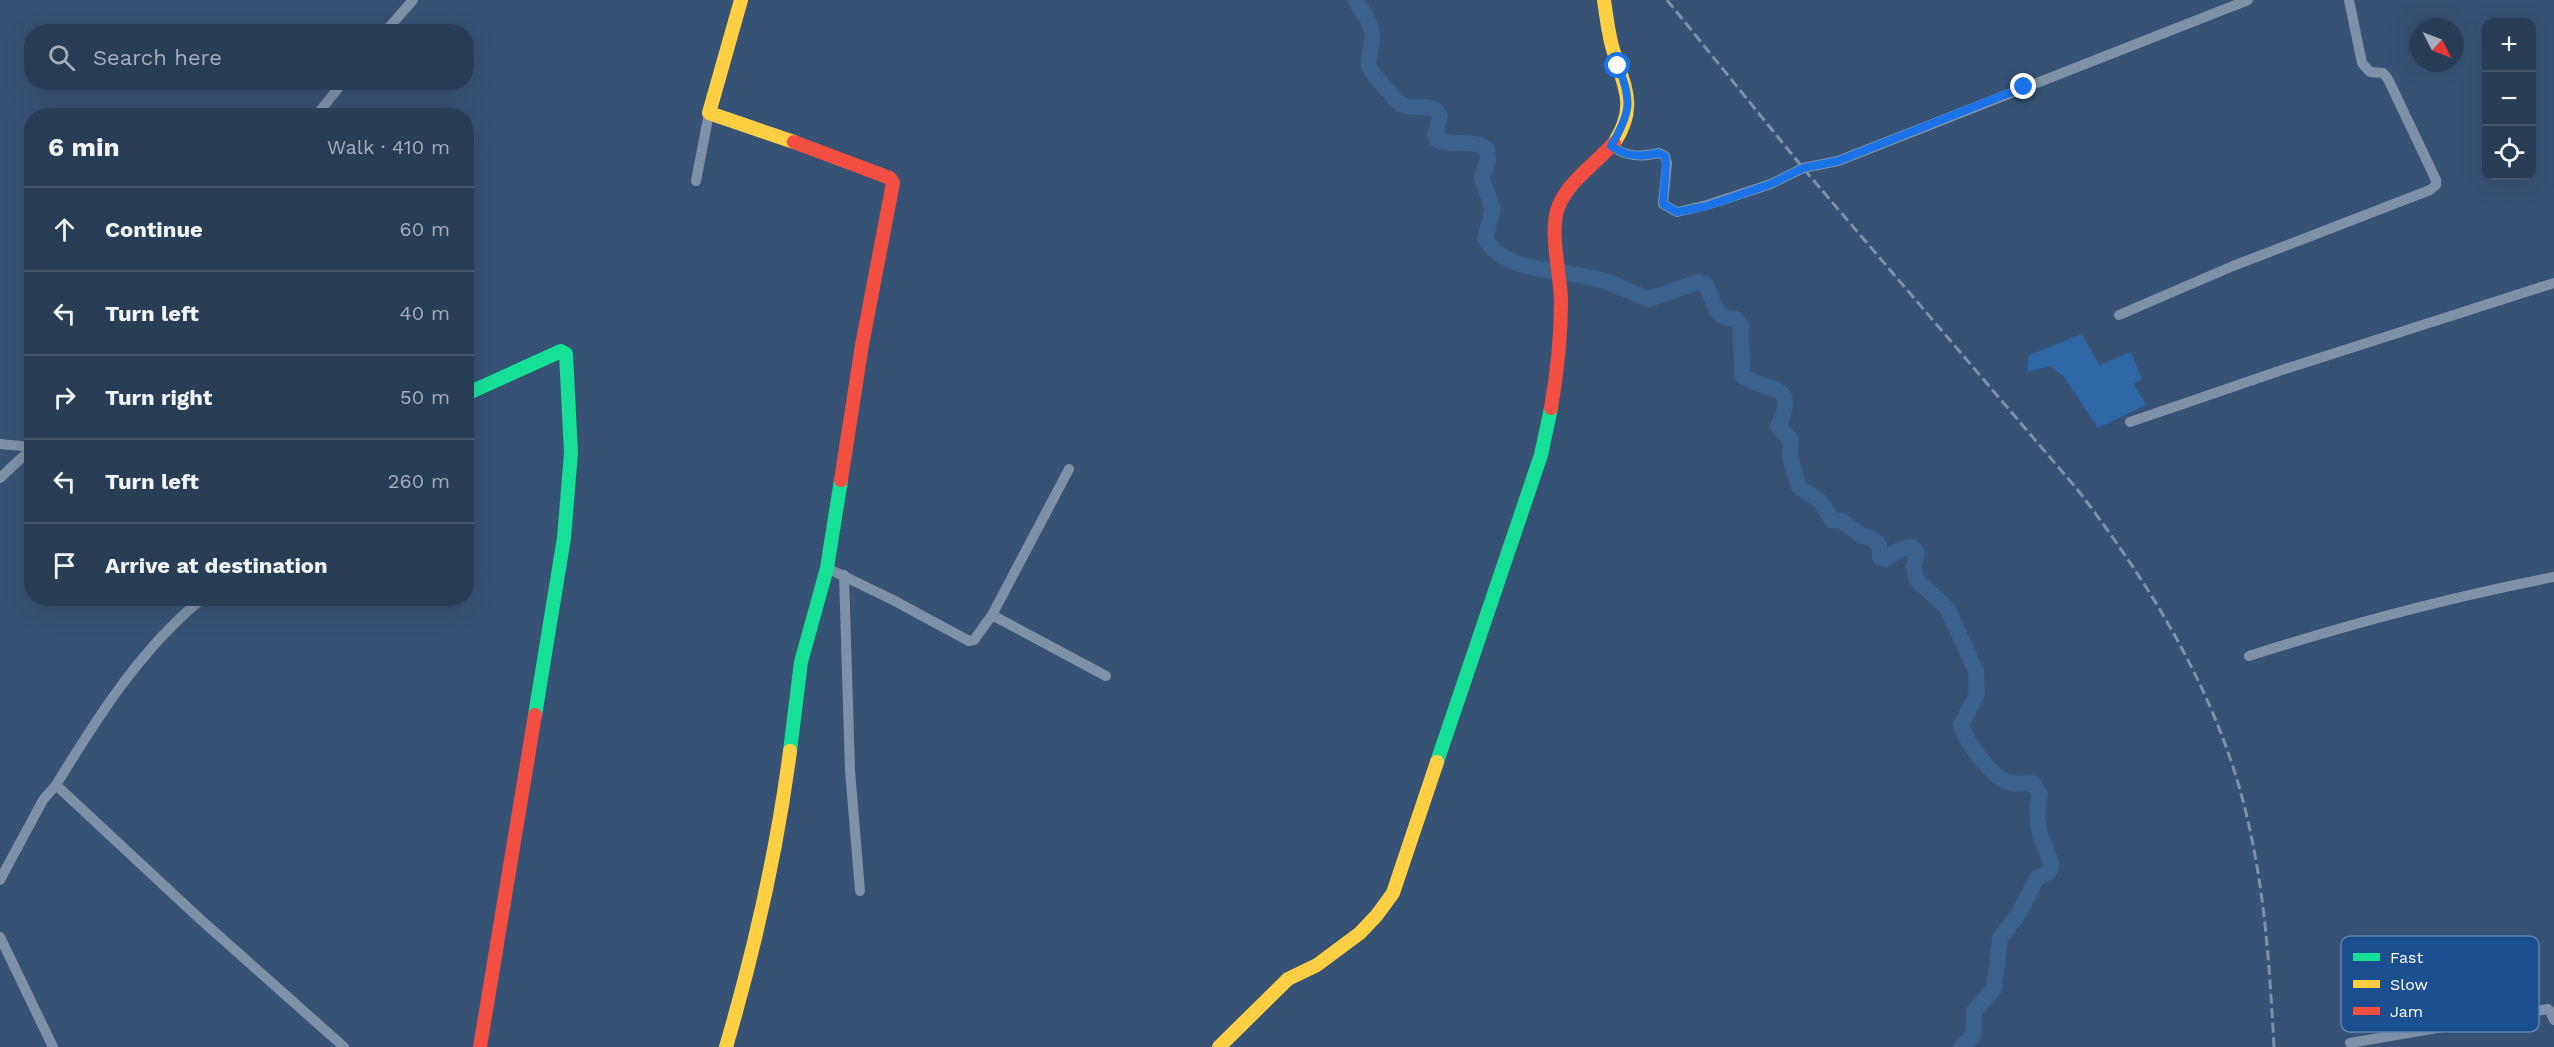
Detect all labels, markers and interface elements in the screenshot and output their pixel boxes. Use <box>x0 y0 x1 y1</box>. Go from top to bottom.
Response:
north arrow <box>2410 18 2464 72</box>
map controls <box>2482 18 2536 180</box>
button: + <box>2482 18 2536 72</box>
search box <box>24 24 474 90</box>
icon: search <box>45 41 78 74</box>
text: Search here <box>93 45 222 70</box>
route start <box>1604 52 1630 78</box>
button: − <box>2482 72 2536 126</box>
route end <box>2010 73 2036 99</box>
button: locate <box>2482 126 2536 180</box>
text: 6 min <box>48 132 120 162</box>
text: Walk · 410 m <box>327 135 450 159</box>
icon: ahead <box>48 213 81 246</box>
text: Continue <box>105 217 203 242</box>
text: 60 m <box>400 217 450 241</box>
icon: left <box>48 297 81 330</box>
text: Turn left <box>105 301 199 326</box>
text: 40 m <box>399 301 450 325</box>
icon: right <box>48 381 81 414</box>
text: Turn right <box>105 385 212 410</box>
text: 50 m <box>400 385 450 409</box>
icon: left <box>48 465 81 498</box>
text: Turn left <box>105 469 199 494</box>
text: 260 m <box>388 469 450 493</box>
icon: arrive <box>48 549 81 582</box>
text: Arrive at destination <box>105 553 328 578</box>
legend <box>2341 936 2539 1032</box>
text: Fast <box>2390 948 2423 967</box>
text: Slow <box>2390 975 2428 994</box>
text: Jam <box>2390 1002 2423 1021</box>

